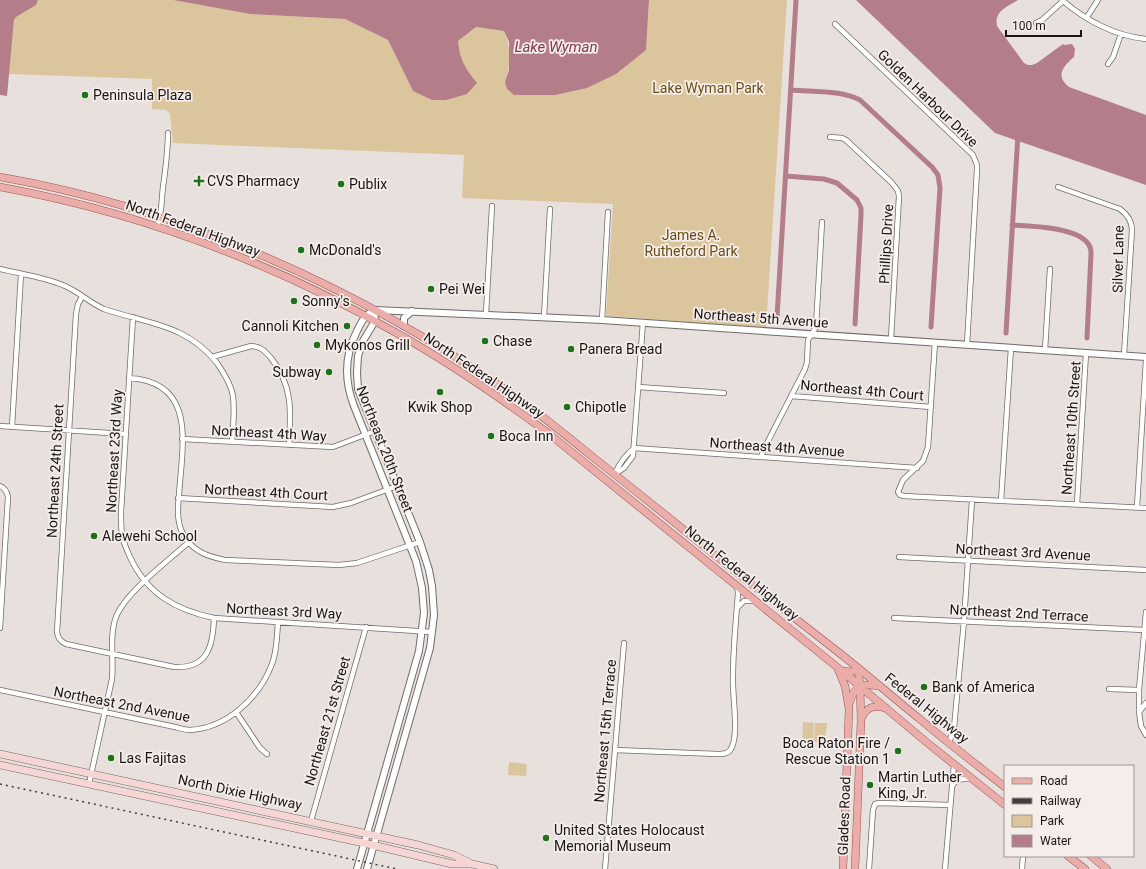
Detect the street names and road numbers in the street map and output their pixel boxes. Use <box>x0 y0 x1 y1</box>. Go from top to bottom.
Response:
street label: Golden Harbour Drive <box>875 46 981 150</box>
street label: North Federal Highway <box>124 196 263 260</box>
street label: Phillips Drive <box>876 204 896 284</box>
street label: Silver Lane <box>1109 225 1127 293</box>
street label: Northeast 5th Avenue <box>693 305 829 331</box>
street label: North Federal Highway <box>421 329 548 421</box>
street label: Northeast 10th Street <box>1058 360 1084 495</box>
street label: Northeast 4th Court <box>800 377 925 403</box>
street label: Northeast 20th Street <box>354 384 417 515</box>
street label: Northeast 23rd Way <box>103 388 125 513</box>
street label: Northeast 24th Street <box>44 403 67 538</box>
street label: Northeast 4th Way <box>211 422 328 444</box>
street label: Northeast 4th Avenue <box>709 434 845 460</box>
street label: Northeast 4th Court <box>204 481 329 503</box>
street label: North Federal Highway <box>682 522 802 624</box>
street label: Northeast 3rd Avenue <box>955 540 1091 564</box>
street label: Northeast 3rd Way <box>226 600 343 622</box>
street label: Northeast 2nd Terrace <box>949 601 1089 625</box>
street label: Northeast 21st Street <box>301 654 353 787</box>
street label: Northeast 15th Terrace <box>591 659 619 803</box>
street label: Federal Highway <box>882 669 972 747</box>
street label: Northeast 2nd Avenue <box>53 683 191 725</box>
street label: North Dixie Highway <box>177 771 304 813</box>
street label: Glades Road <box>835 776 853 856</box>

